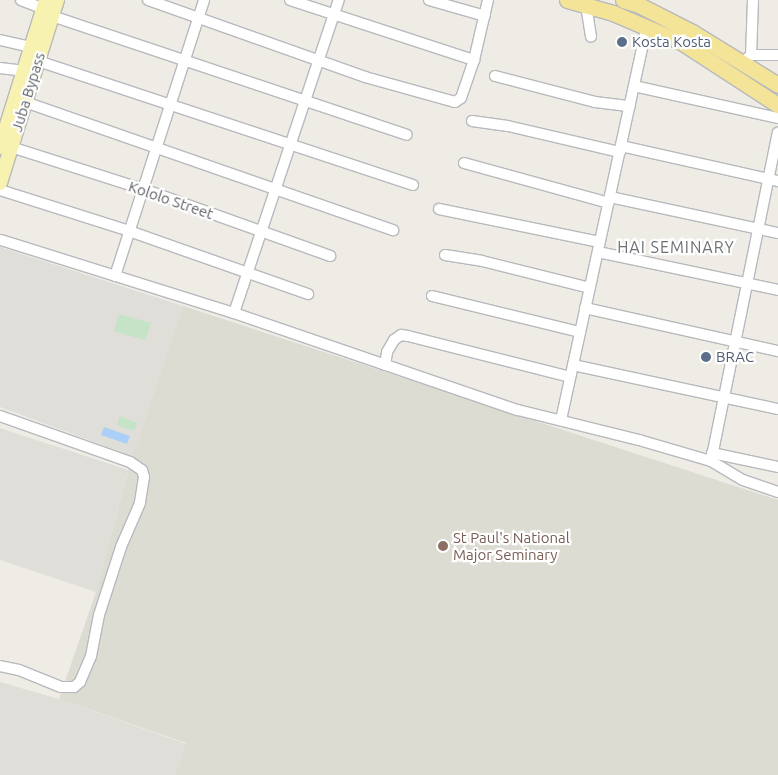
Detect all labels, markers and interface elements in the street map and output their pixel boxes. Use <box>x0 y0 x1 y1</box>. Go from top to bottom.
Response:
place label: Kosta Kosta <box>632 33 711 51</box>
marker: Kosta Kosta <box>616 36 628 48</box>
street label: Juba Bypass <box>7 50 49 134</box>
street label: Kololo Street <box>126 177 216 223</box>
district label: HAI SEMINARY <box>616 237 736 257</box>
place label: BRAC <box>716 348 754 366</box>
marker: BRAC <box>700 351 712 363</box>
place label: St Paul's National Major Seminary <box>453 528 570 563</box>
marker: St Paul's National Major Seminary <box>437 540 449 552</box>

